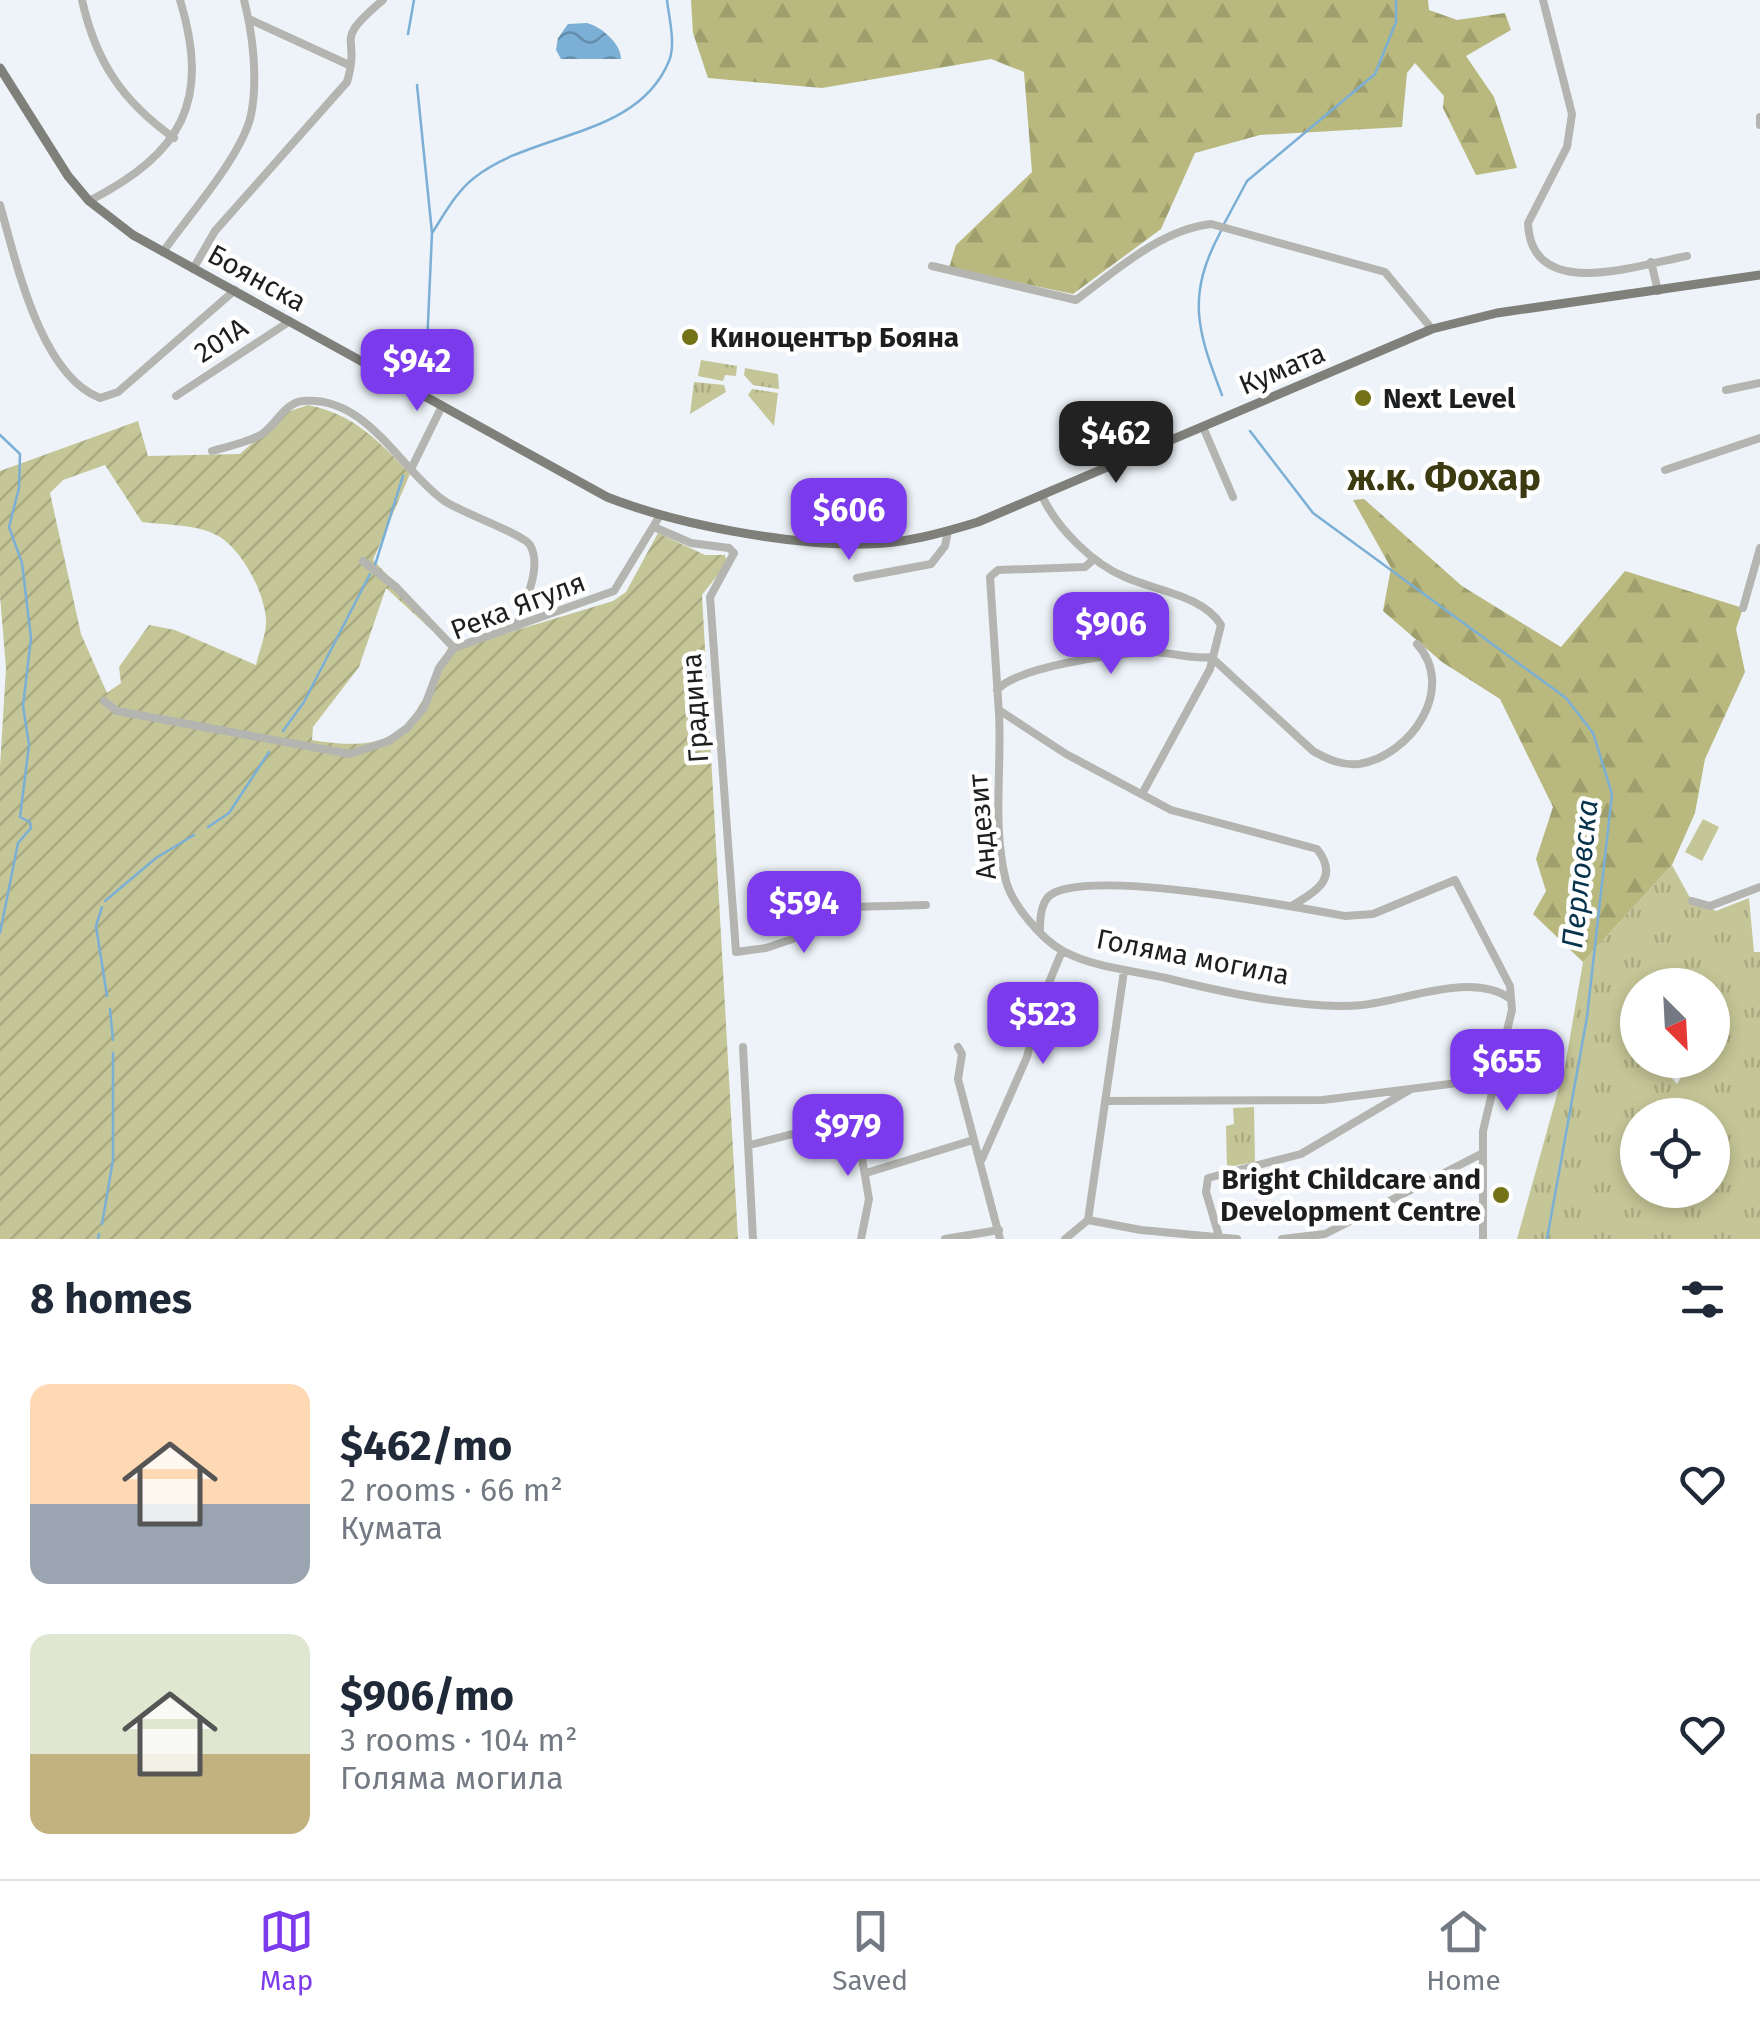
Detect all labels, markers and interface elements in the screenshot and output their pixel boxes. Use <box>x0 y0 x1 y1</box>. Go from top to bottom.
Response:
street label: Боянска <box>202 238 312 318</box>
street label: 201А <box>188 311 254 369</box>
place label: Киноцентър Бояна <box>710 321 959 354</box>
marker: Киноцентър Бояна <box>679 326 701 348</box>
pin: $942 <box>358 329 476 414</box>
street label: Кумата <box>1234 336 1330 402</box>
text: $942 <box>383 342 451 380</box>
place label: Next Level <box>1383 382 1516 415</box>
marker: Next Level <box>1352 387 1374 409</box>
pin: $462 <box>1057 401 1175 486</box>
text: $462 <box>1081 414 1151 452</box>
district label: ж.к. Фохар <box>1347 454 1541 500</box>
pin: $606 <box>790 478 908 563</box>
text: $606 <box>813 491 885 529</box>
street label: Река Ягуля <box>446 565 590 647</box>
pin: $906 <box>1052 592 1170 677</box>
text: $906 <box>1075 605 1147 643</box>
street label: Градина <box>675 652 715 764</box>
street label: Андезит <box>961 772 1003 881</box>
water label: Перловска <box>1554 798 1606 950</box>
pin: $594 <box>745 871 863 956</box>
text: $594 <box>769 884 839 922</box>
street label: Голяма могила <box>1094 922 1292 992</box>
north arrow <box>1620 968 1730 1078</box>
map controls <box>1620 968 1730 1208</box>
pin: $523 <box>984 982 1102 1067</box>
text: $523 <box>1009 995 1077 1033</box>
pin: $655 <box>1448 1029 1566 1114</box>
text: $655 <box>1472 1042 1542 1080</box>
pin: $979 <box>789 1094 907 1179</box>
button: locate <box>1620 1098 1730 1208</box>
text: $979 <box>814 1107 882 1145</box>
place label: Bright Childcare and Development Centre <box>1220 1163 1481 1228</box>
marker: Bright Childcare and Development Centre <box>1490 1184 1512 1206</box>
icon: filters <box>1675 1272 1730 1327</box>
text: 8 homes <box>30 1274 192 1324</box>
text: $462/mo <box>340 1421 512 1471</box>
icon: home <box>110 1424 230 1544</box>
icon: heart <box>1675 1457 1730 1512</box>
text: 2 rooms · 66 m² <box>340 1471 563 1509</box>
text: Кумата <box>340 1509 443 1547</box>
text: $906/mo <box>340 1671 514 1721</box>
icon: home <box>110 1674 230 1794</box>
icon: heart <box>1675 1707 1730 1762</box>
text: 3 rooms · 104 m² <box>340 1721 578 1759</box>
text: Голяма могила <box>340 1759 564 1797</box>
tab: Map <box>259 1904 314 1997</box>
tab: Saved <box>832 1904 908 1997</box>
tab: Home <box>1426 1904 1501 1997</box>

